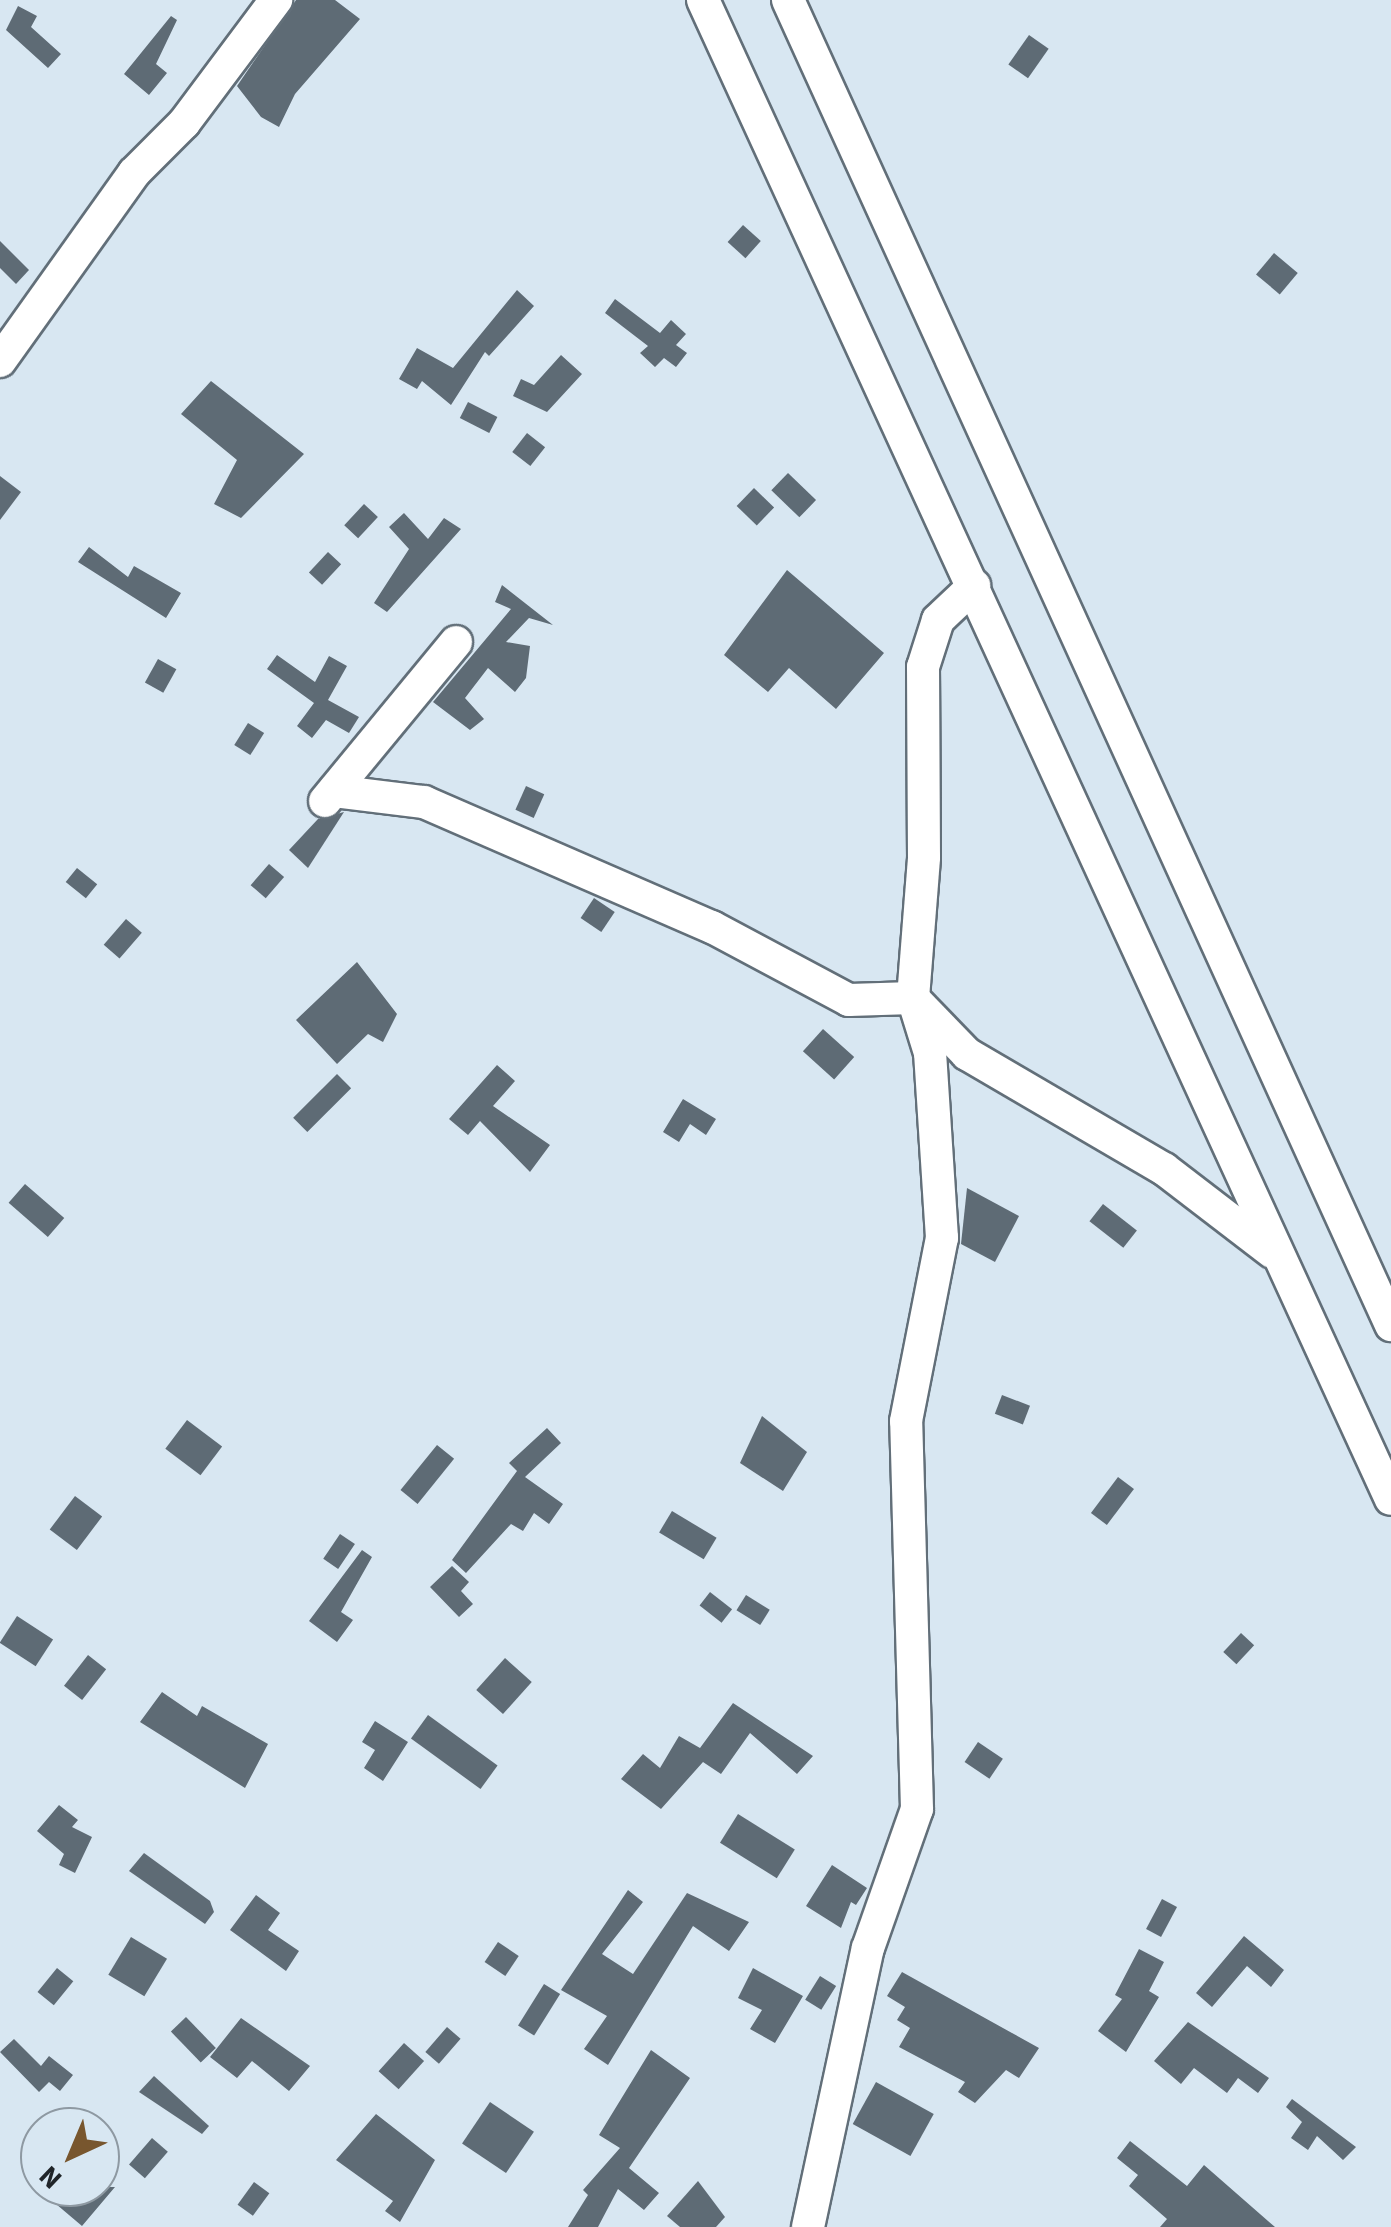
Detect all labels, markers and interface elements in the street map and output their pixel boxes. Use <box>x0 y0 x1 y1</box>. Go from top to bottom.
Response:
north arrow <box>20 2107 120 2207</box>
text: N <box>30 2156 71 2198</box>

